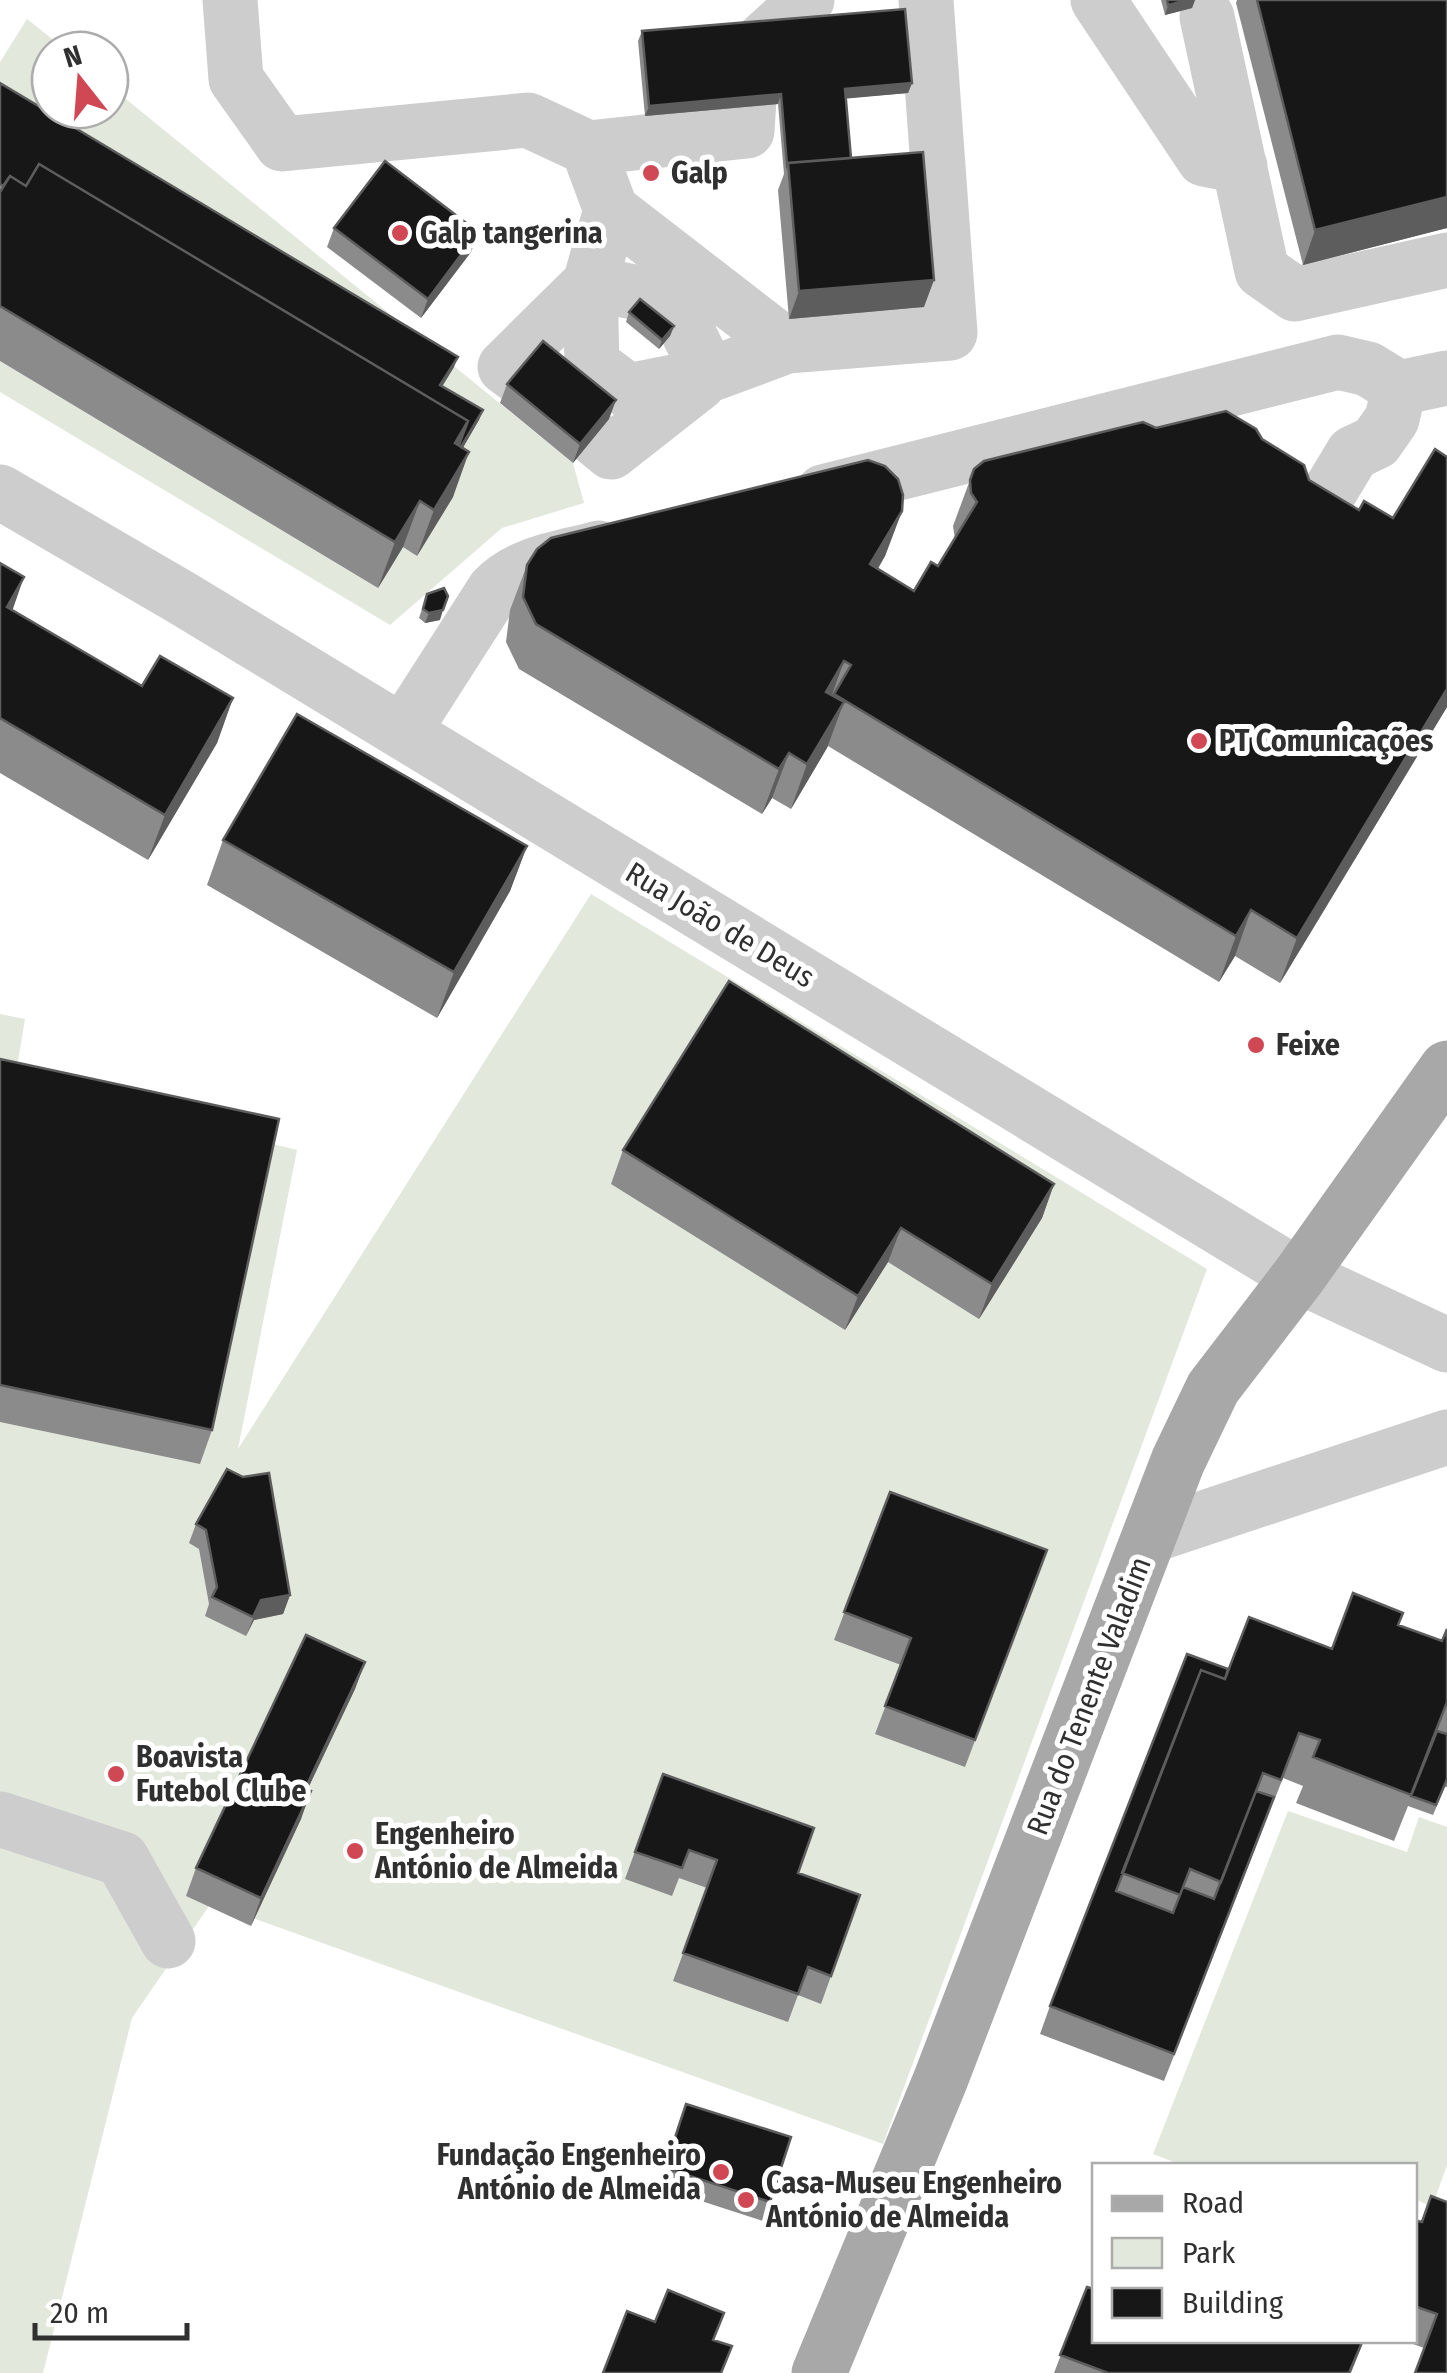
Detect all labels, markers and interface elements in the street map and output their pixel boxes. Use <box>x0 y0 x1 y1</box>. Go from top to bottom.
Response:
north arrow <box>30 30 130 130</box>
text: N <box>60 38 86 75</box>
place label: Galp <box>671 155 728 191</box>
marker: Galp <box>640 162 662 184</box>
place label: Galp tangerina <box>420 215 603 251</box>
marker: Galp tangerina <box>389 222 411 244</box>
place label: PT Comunicações <box>1219 723 1433 760</box>
marker: PT Comunicações <box>1188 730 1210 752</box>
street label: Rua João de Deus <box>619 855 821 995</box>
place label: Feixe <box>1276 1027 1340 1063</box>
marker: Feixe <box>1245 1034 1267 1056</box>
street label: Rua do Tenente Valadim <box>1019 1552 1159 1840</box>
place label: Boavista Futebol Clube <box>136 1739 306 1809</box>
marker: Boavista Futebol Clube <box>105 1763 127 1785</box>
place label: Engenheiro António de Almeida <box>374 1816 618 1886</box>
marker: Engenheiro António de Almeida <box>344 1840 366 1862</box>
place label: Fundação Engenheiro António de Almeida <box>437 2137 701 2207</box>
marker: Fundação Engenheiro António de Almeida <box>710 2161 732 2183</box>
legend <box>1092 2163 1417 2343</box>
place label: Casa-Museu Engenheiro António de Almeida <box>765 2165 1062 2235</box>
text: Road <box>1182 2185 1244 2221</box>
marker: Casa-Museu Engenheiro António de Almeida <box>735 2189 757 2211</box>
text: Park <box>1182 2235 1235 2271</box>
scale bar <box>35 2278 188 2340</box>
text: Building <box>1182 2285 1284 2321</box>
text: 20 m <box>50 2295 109 2331</box>

